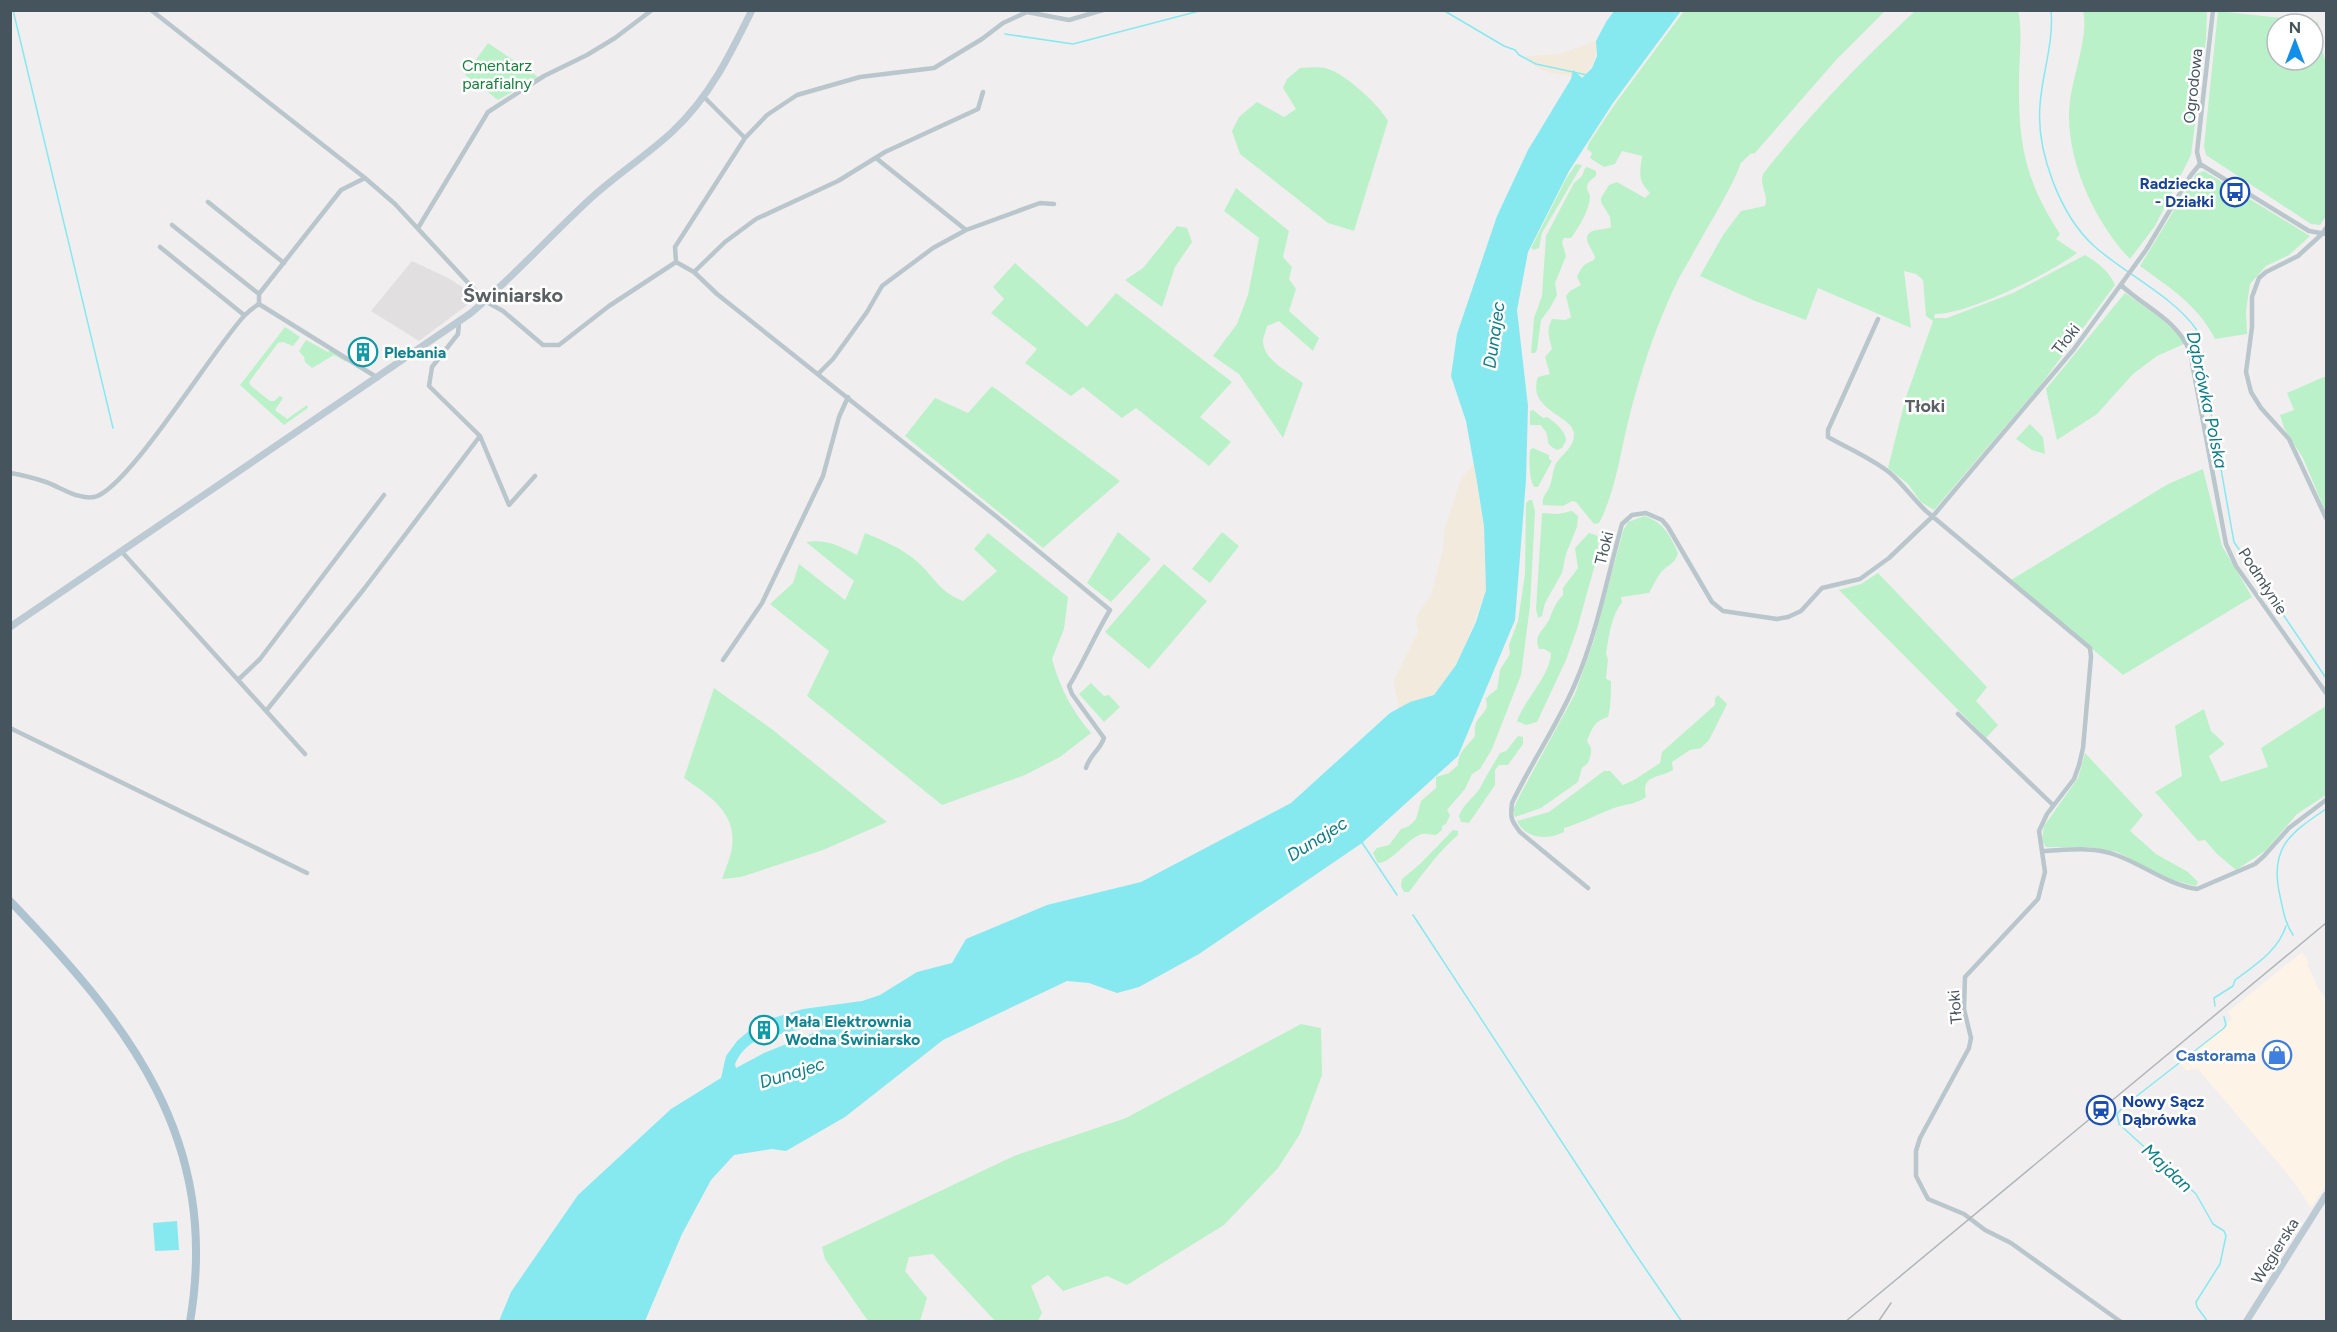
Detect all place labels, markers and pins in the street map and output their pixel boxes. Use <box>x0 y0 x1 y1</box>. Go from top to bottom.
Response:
place label: Radziecka - Działki <box>2139 174 2214 211</box>
bus stop icon: Radziecka - Działki <box>2219 176 2251 208</box>
building icon: Plebania <box>347 336 379 368</box>
place label: Plebania <box>384 343 446 362</box>
place label: Mała Elektrownia Wodna Świniarsko <box>785 1012 920 1049</box>
building icon: Mała Elektrownia Wodna Świniarsko <box>748 1014 780 1046</box>
shop icon: Castorama <box>2261 1039 2293 1071</box>
place label: Castorama <box>2176 1046 2256 1065</box>
place label: Nowy Sącz Dąbrówka <box>2122 1092 2205 1129</box>
station icon: Nowy Sącz Dąbrówka <box>2085 1094 2117 1126</box>

